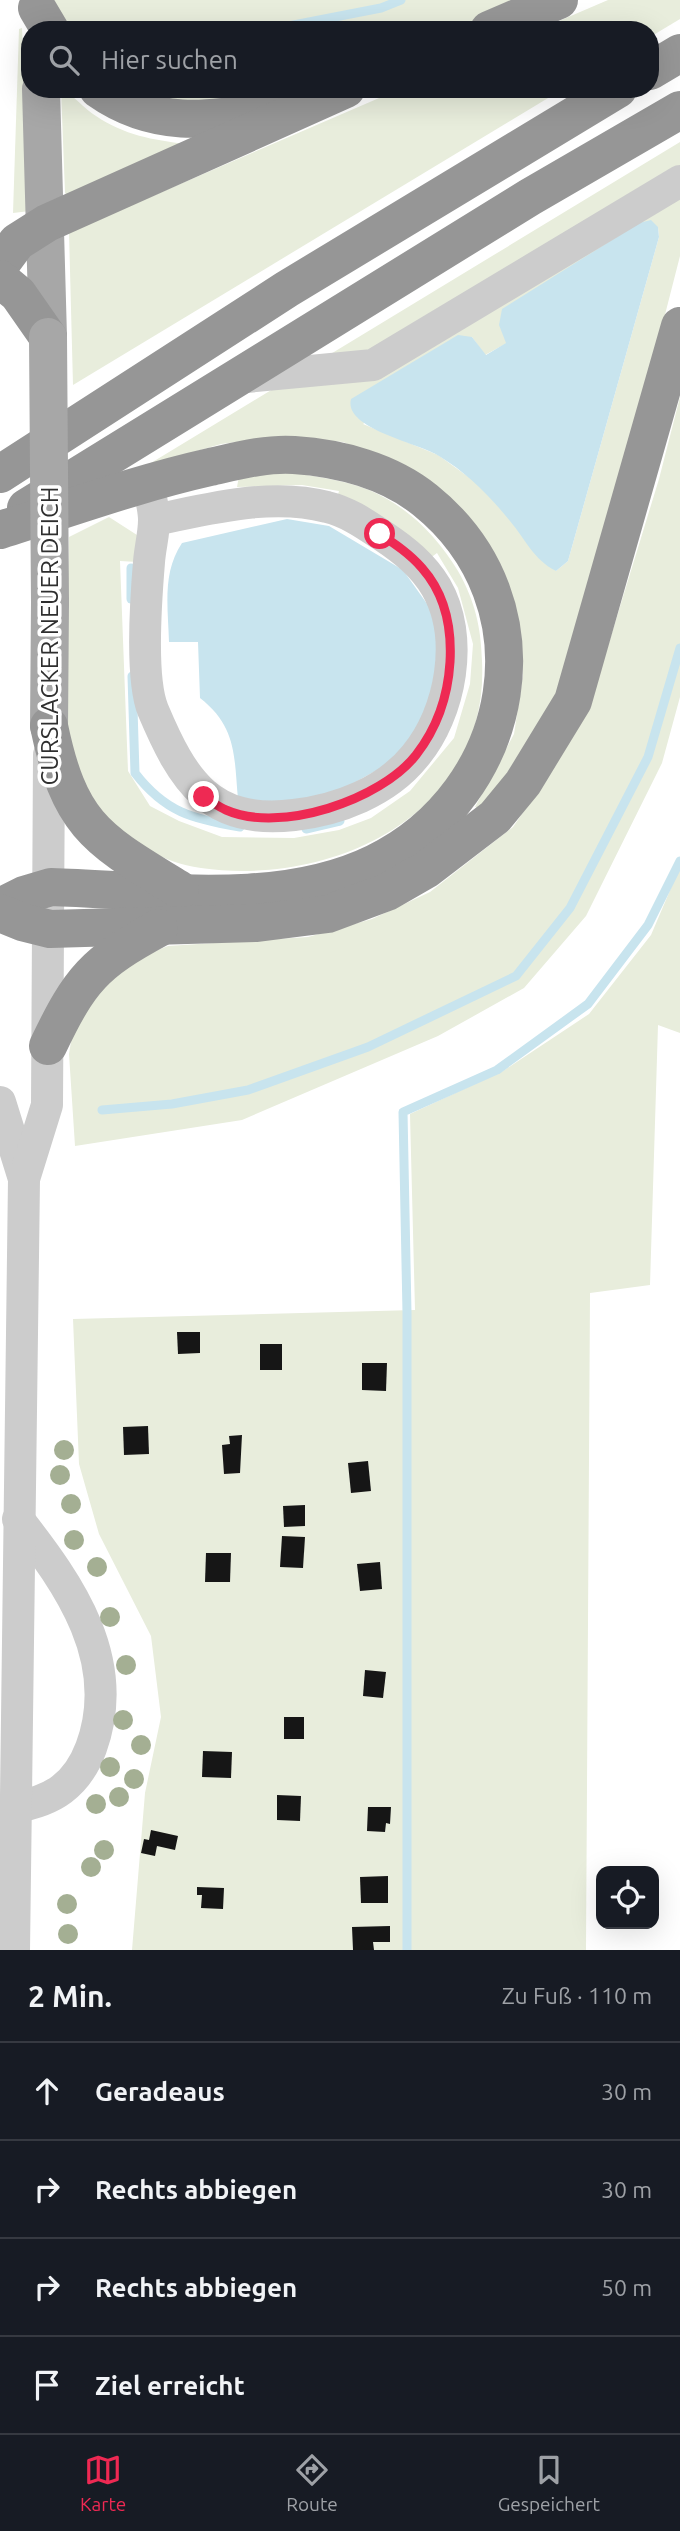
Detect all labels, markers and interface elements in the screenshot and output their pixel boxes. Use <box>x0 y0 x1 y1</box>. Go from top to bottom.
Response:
search box <box>21 21 659 98</box>
icon: search <box>45 41 83 79</box>
text: Hier suchen <box>101 45 238 74</box>
street label: CURSLACKER NEUER DEICH <box>36 487 63 785</box>
route start <box>364 518 395 549</box>
route end <box>188 781 219 812</box>
map controls <box>596 1866 659 1929</box>
button: locate <box>596 1866 659 1929</box>
text: 2 Min. <box>28 1979 112 2013</box>
text: Zu Fuß · 110 m <box>502 1983 652 2008</box>
icon: ahead <box>28 2072 66 2110</box>
text: Geradeaus <box>95 2077 225 2106</box>
text: 30 m <box>601 2079 652 2104</box>
icon: right <box>28 2170 66 2208</box>
text: Rechts abbiegen <box>95 2175 297 2204</box>
text: 30 m <box>601 2177 652 2202</box>
icon: right <box>28 2268 66 2306</box>
text: Rechts abbiegen <box>95 2273 297 2302</box>
text: 50 m <box>601 2275 652 2300</box>
icon: arrive <box>28 2366 66 2404</box>
text: Ziel erreicht <box>95 2371 245 2400</box>
tab: Karte <box>80 2451 126 2515</box>
tab: Route <box>286 2451 338 2515</box>
tab: Gespeichert <box>498 2451 600 2515</box>

